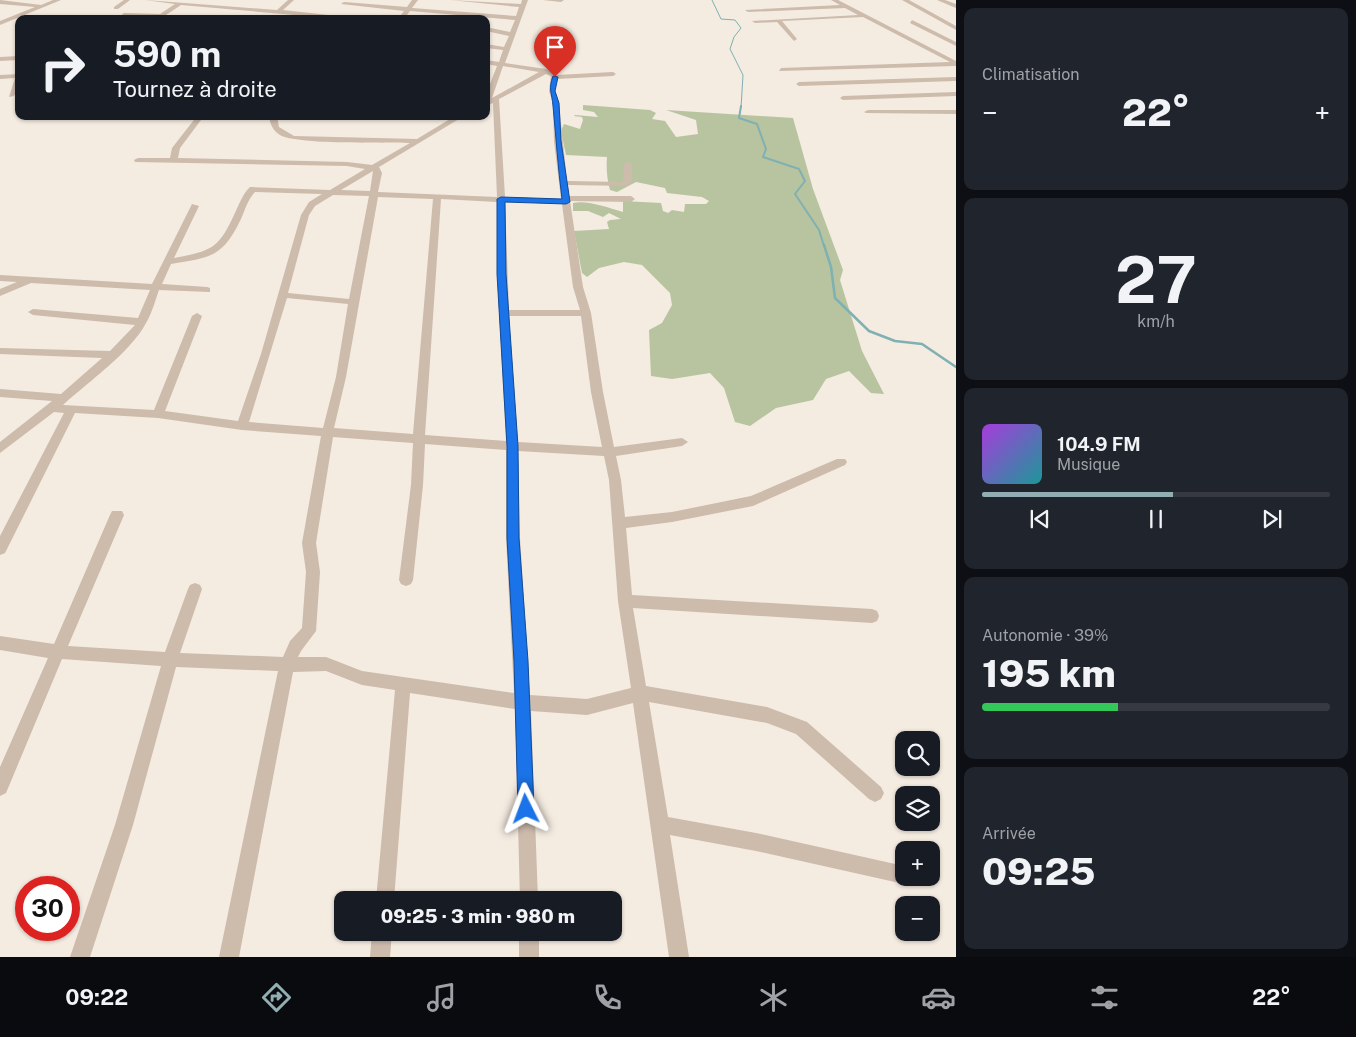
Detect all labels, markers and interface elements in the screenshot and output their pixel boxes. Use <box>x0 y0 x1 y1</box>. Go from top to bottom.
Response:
pin <box>534 26 576 77</box>
icon: arrive <box>541 33 569 61</box>
text: 590 m <box>113 34 221 75</box>
icon: right <box>30 35 95 100</box>
text: Climatisation <box>982 65 1079 84</box>
text: Tournez à droite <box>113 76 277 102</box>
text: 22° <box>1122 90 1190 135</box>
text: − <box>982 96 998 129</box>
text: + <box>1314 96 1330 129</box>
text: 27 <box>1115 241 1197 318</box>
text: km/h <box>1137 312 1175 331</box>
text: 104.9 FM <box>1057 433 1141 455</box>
text: Musique <box>1057 455 1120 474</box>
icon: previous <box>1026 505 1054 533</box>
icon: pause <box>1142 505 1170 533</box>
icon: next <box>1258 505 1286 533</box>
text: Autonomie · 39% <box>982 626 1108 645</box>
text: 195 km <box>982 651 1116 696</box>
map controls <box>895 731 940 941</box>
button: search <box>895 731 940 776</box>
position arrow <box>499 782 551 834</box>
button: layers <box>895 786 940 831</box>
text: Arrivée <box>982 824 1036 843</box>
button: + <box>895 841 940 886</box>
text: 09:25 <box>982 849 1095 894</box>
speed limit sign: 30 <box>15 876 80 941</box>
button: − <box>895 896 940 941</box>
text: 09:25 · 3 min · 980 m <box>381 905 575 927</box>
icon: directions <box>259 980 294 1015</box>
icon: music <box>424 980 459 1015</box>
icon: phone <box>590 980 625 1015</box>
icon: climate <box>756 980 791 1015</box>
icon: car <box>921 980 956 1015</box>
icon: filters <box>1087 980 1122 1015</box>
text: 09:22 <box>65 984 128 1010</box>
text: 22° <box>1252 984 1291 1010</box>

